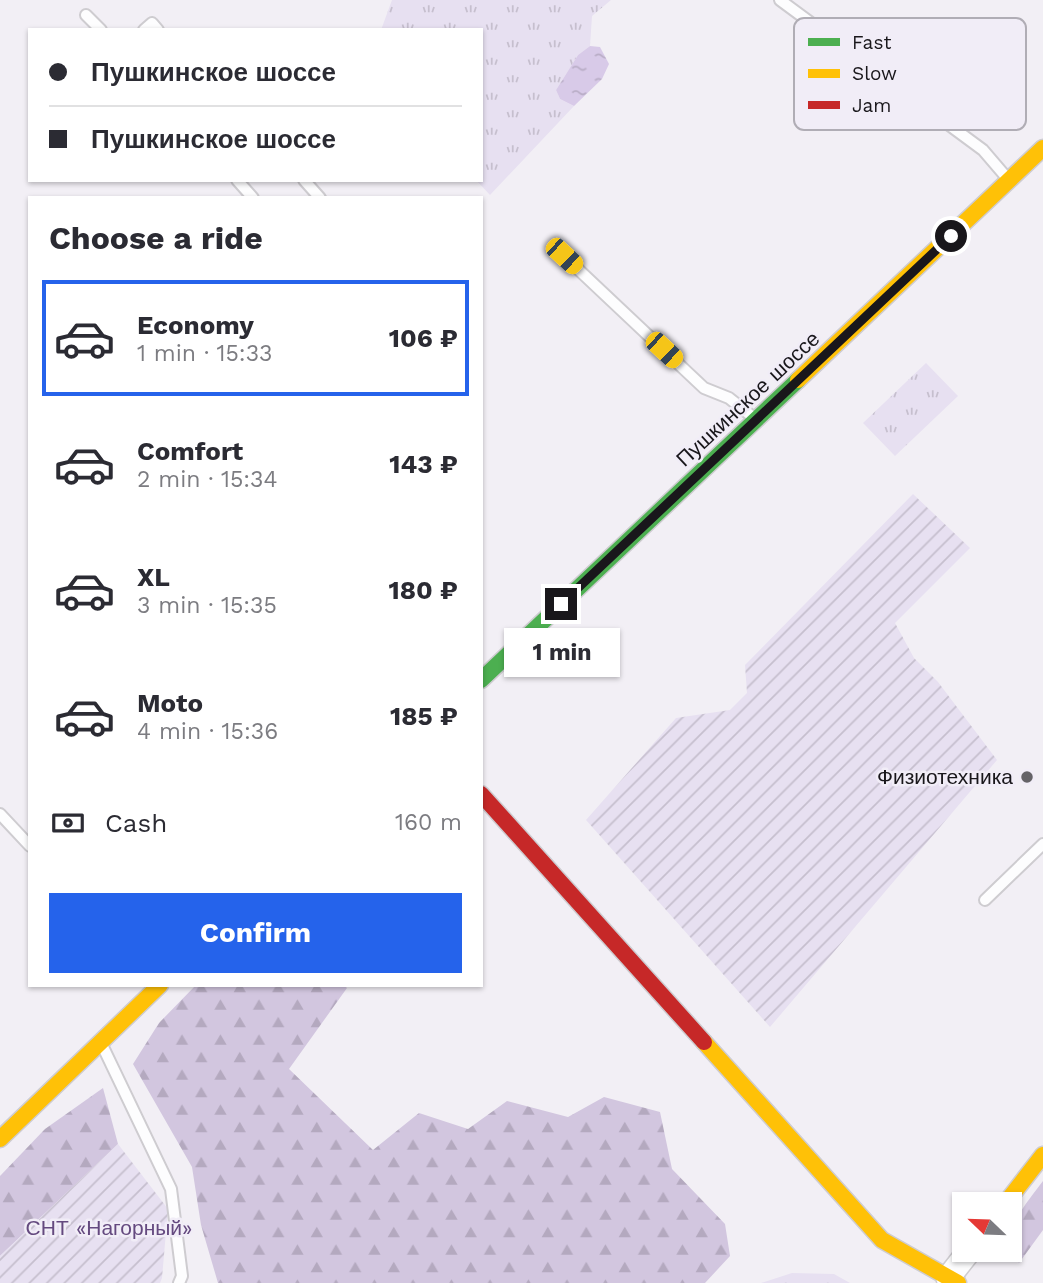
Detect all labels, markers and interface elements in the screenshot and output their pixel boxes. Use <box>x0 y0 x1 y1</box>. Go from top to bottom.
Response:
legend <box>794 18 1026 130</box>
text: Fast <box>852 31 891 54</box>
text: Пушкинское шоссе <box>91 57 336 87</box>
text: Slow <box>852 62 897 85</box>
text: Jam <box>852 94 891 117</box>
text: Пушкинское шоссе <box>91 124 336 154</box>
text: Choose a ride <box>49 219 263 257</box>
route start <box>935 220 967 252</box>
car <box>542 234 587 278</box>
icon: car <box>53 307 116 370</box>
text: Economy <box>137 310 254 340</box>
text: 106 ₽ <box>389 323 458 353</box>
street label: Пушкинское шоссе <box>671 326 824 471</box>
car <box>642 328 687 372</box>
text: 1 min · 15:33 <box>137 340 273 367</box>
icon: car <box>53 433 116 496</box>
text: Comfort <box>137 436 243 466</box>
text: 143 ₽ <box>389 449 458 479</box>
text: 2 min · 15:34 <box>137 466 278 493</box>
icon: car <box>53 559 116 622</box>
text: XL <box>137 562 170 592</box>
text: 180 ₽ <box>388 575 458 605</box>
route end <box>545 588 577 620</box>
text: 3 min · 15:35 <box>137 592 277 619</box>
callout: 1 min <box>503 628 619 678</box>
text: 1 min <box>532 639 592 666</box>
icon: car <box>53 685 116 748</box>
text: Moto <box>137 688 203 718</box>
text: 185 ₽ <box>390 701 458 731</box>
text: 4 min · 15:36 <box>137 718 278 745</box>
place label: Физиотехника <box>877 764 1013 789</box>
marker: Физиотехника <box>1019 769 1035 785</box>
icon: cash <box>49 804 87 842</box>
text: Cash <box>105 808 167 838</box>
text: 160 m <box>395 809 462 836</box>
button: Confirm <box>49 893 462 973</box>
north arrow <box>952 1192 1022 1262</box>
map controls <box>952 1192 1022 1262</box>
park label: СНТ «Нагорный» <box>26 1215 192 1240</box>

